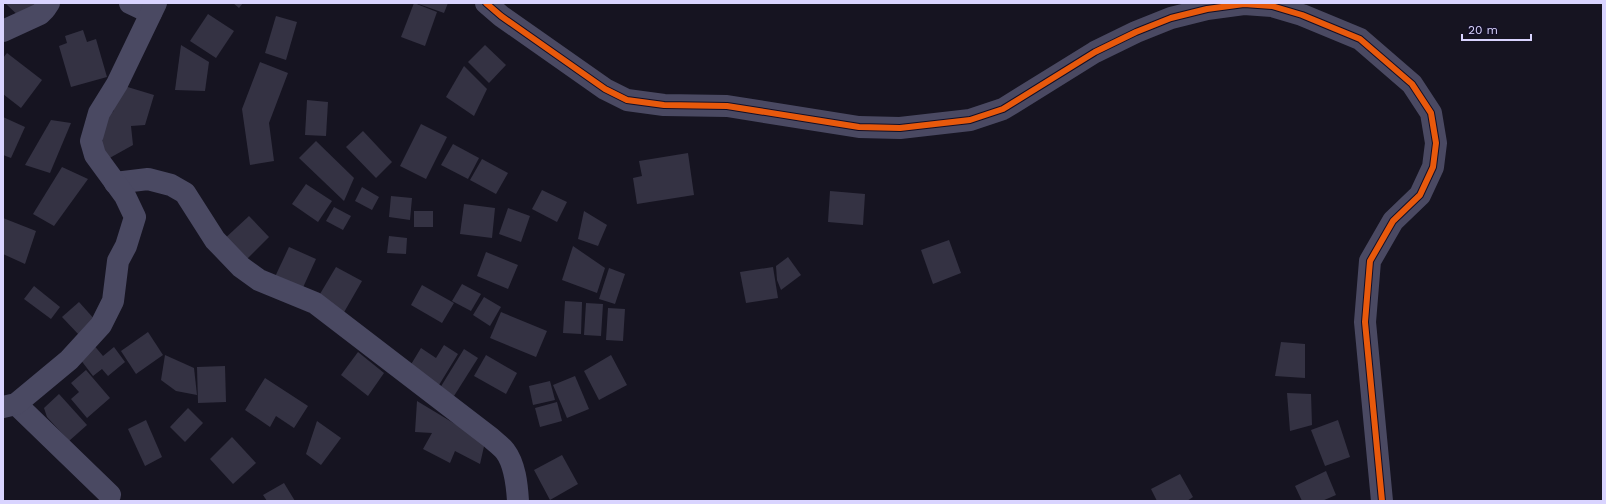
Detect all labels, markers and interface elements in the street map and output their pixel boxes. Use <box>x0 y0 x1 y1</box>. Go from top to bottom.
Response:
scale bar <box>1462 16 1531 42</box>
text: 20 m <box>1468 23 1498 37</box>

